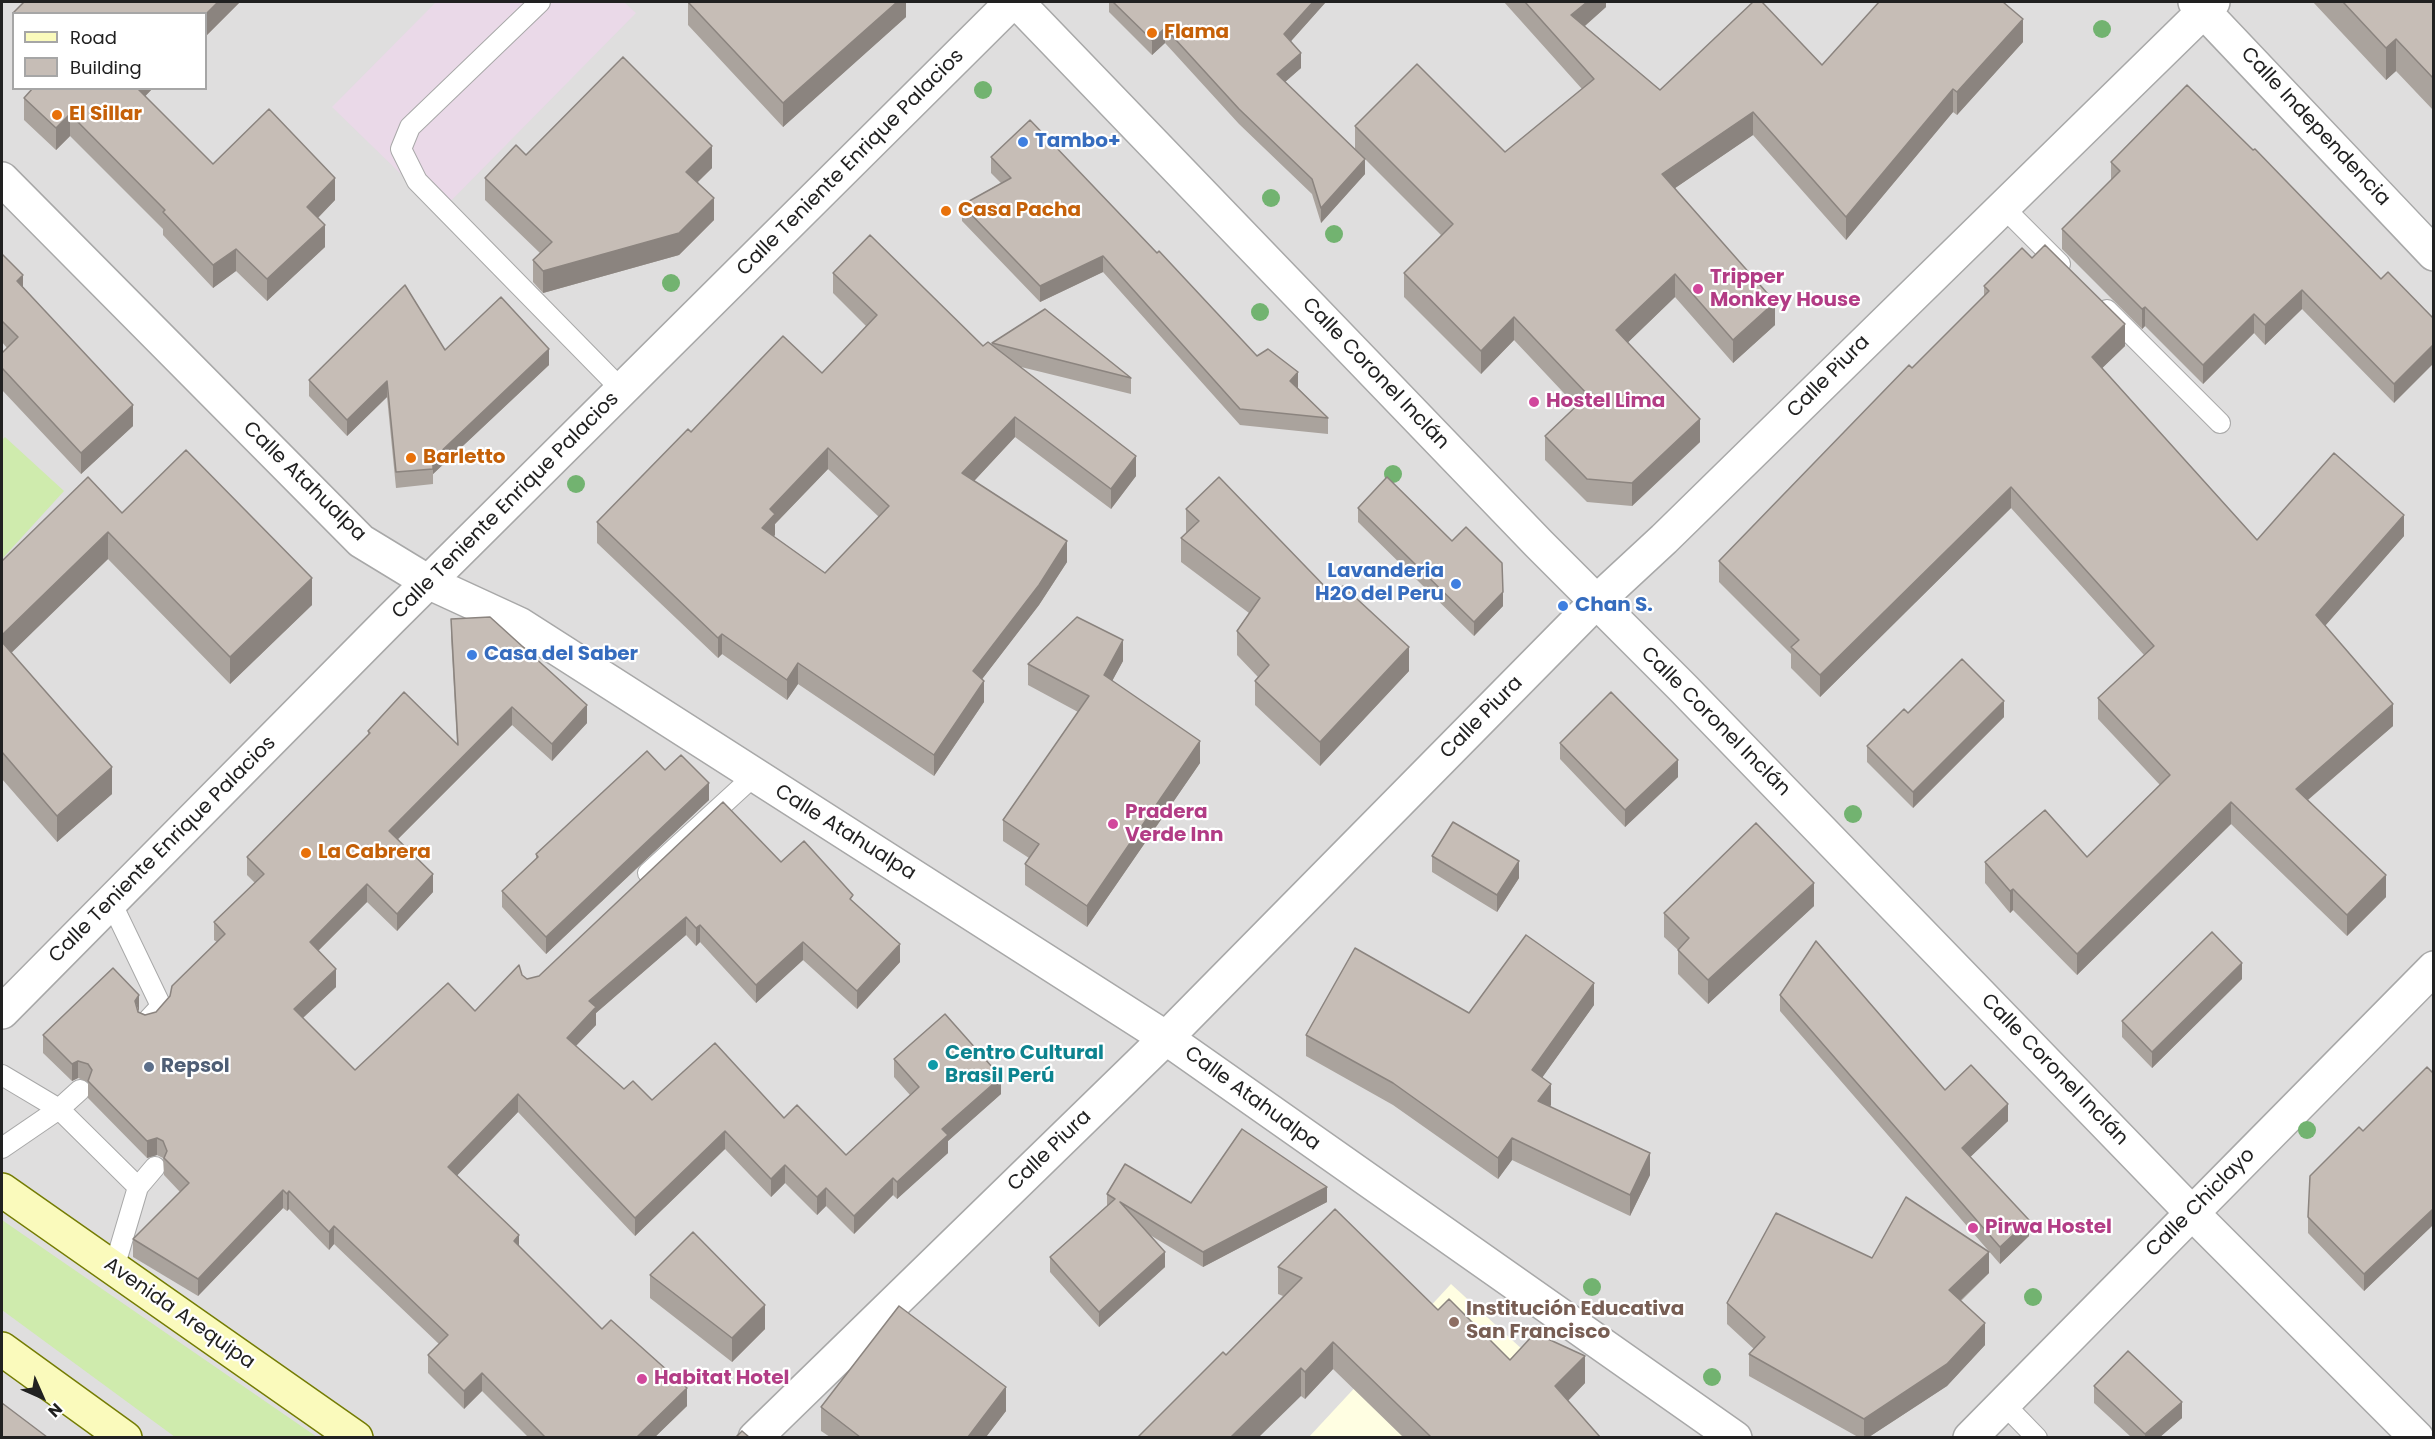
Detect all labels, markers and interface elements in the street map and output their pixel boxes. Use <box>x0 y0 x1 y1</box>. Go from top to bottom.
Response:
legend <box>12 12 207 90</box>
place label: Flama <box>1164 21 1229 45</box>
text: Road <box>70 25 117 50</box>
marker: Flama <box>1145 26 1159 40</box>
street label: Calle Independencia <box>2235 43 2395 211</box>
street label: Calle Teniente Enrique Palacios <box>733 45 969 281</box>
text: Building <box>70 55 142 80</box>
place label: El Sillar <box>69 103 142 127</box>
marker: El Sillar <box>50 108 64 122</box>
place label: Tambo+ <box>1035 130 1120 154</box>
marker: Tambo+ <box>1016 135 1030 149</box>
place label: Casa Pacha <box>958 199 1081 223</box>
marker: Casa Pacha <box>939 204 953 218</box>
place label: Tripper Monkey House <box>1710 266 1860 313</box>
marker: Tripper Monkey House <box>1691 282 1705 296</box>
street label: Calle Coronel Inclán <box>1296 293 1454 455</box>
street label: Calle Piura <box>1783 331 1875 423</box>
street label: Calle Teniente Enrique Palacios <box>388 388 624 624</box>
place label: Hostel Lima <box>1546 390 1665 414</box>
marker: Hostel Lima <box>1527 395 1541 409</box>
street label: Calle Atahualpa <box>237 417 371 547</box>
place label: Barletto <box>423 446 506 470</box>
marker: Barletto <box>404 451 418 465</box>
place label: Lavanderia H2O del Peru <box>1315 560 1444 607</box>
marker: Lavanderia H2O del Peru <box>1449 577 1463 591</box>
place label: Chan S. <box>1575 594 1653 618</box>
marker: Chan S. <box>1556 599 1570 613</box>
street label: Calle Coronel Inclán <box>1635 642 1795 802</box>
place label: Casa del Saber <box>484 643 638 667</box>
marker: Casa del Saber <box>465 648 479 662</box>
street label: Calle Piura <box>1436 672 1528 764</box>
street label: Calle Teniente Enrique Palacios <box>45 732 281 968</box>
street label: Calle Atahualpa <box>770 780 920 886</box>
place label: Pradera Verde Inn <box>1125 801 1223 848</box>
marker: Pradera Verde Inn <box>1106 817 1120 831</box>
place label: La Cabrera <box>318 841 431 865</box>
marker: La Cabrera <box>299 846 313 860</box>
street label: Calle Coronel Inclán <box>1975 989 2133 1151</box>
place label: Centro Cultural Brasil Perú <box>945 1042 1104 1089</box>
street label: Calle Atahualpa <box>1179 1042 1325 1156</box>
place label: Repsol <box>161 1055 230 1079</box>
marker: Centro Cultural Brasil Perú <box>926 1058 940 1072</box>
marker: Repsol <box>142 1060 156 1074</box>
street label: Calle Piura <box>1003 1105 1097 1197</box>
street label: Calle Chiclayo <box>2141 1143 2261 1263</box>
place label: Pirwa Hostel <box>1985 1216 2112 1240</box>
marker: Pirwa Hostel <box>1966 1221 1980 1235</box>
street label: Avenida Arequipa <box>99 1253 259 1375</box>
place label: Institución Educativa San Francisco <box>1466 1298 1684 1345</box>
marker: Institución Educativa San Francisco <box>1447 1315 1461 1329</box>
north arrow <box>12 1367 72 1427</box>
place label: Habitat Hotel <box>654 1367 789 1391</box>
marker: Habitat Hotel <box>635 1372 649 1386</box>
text: N <box>43 1398 67 1422</box>

